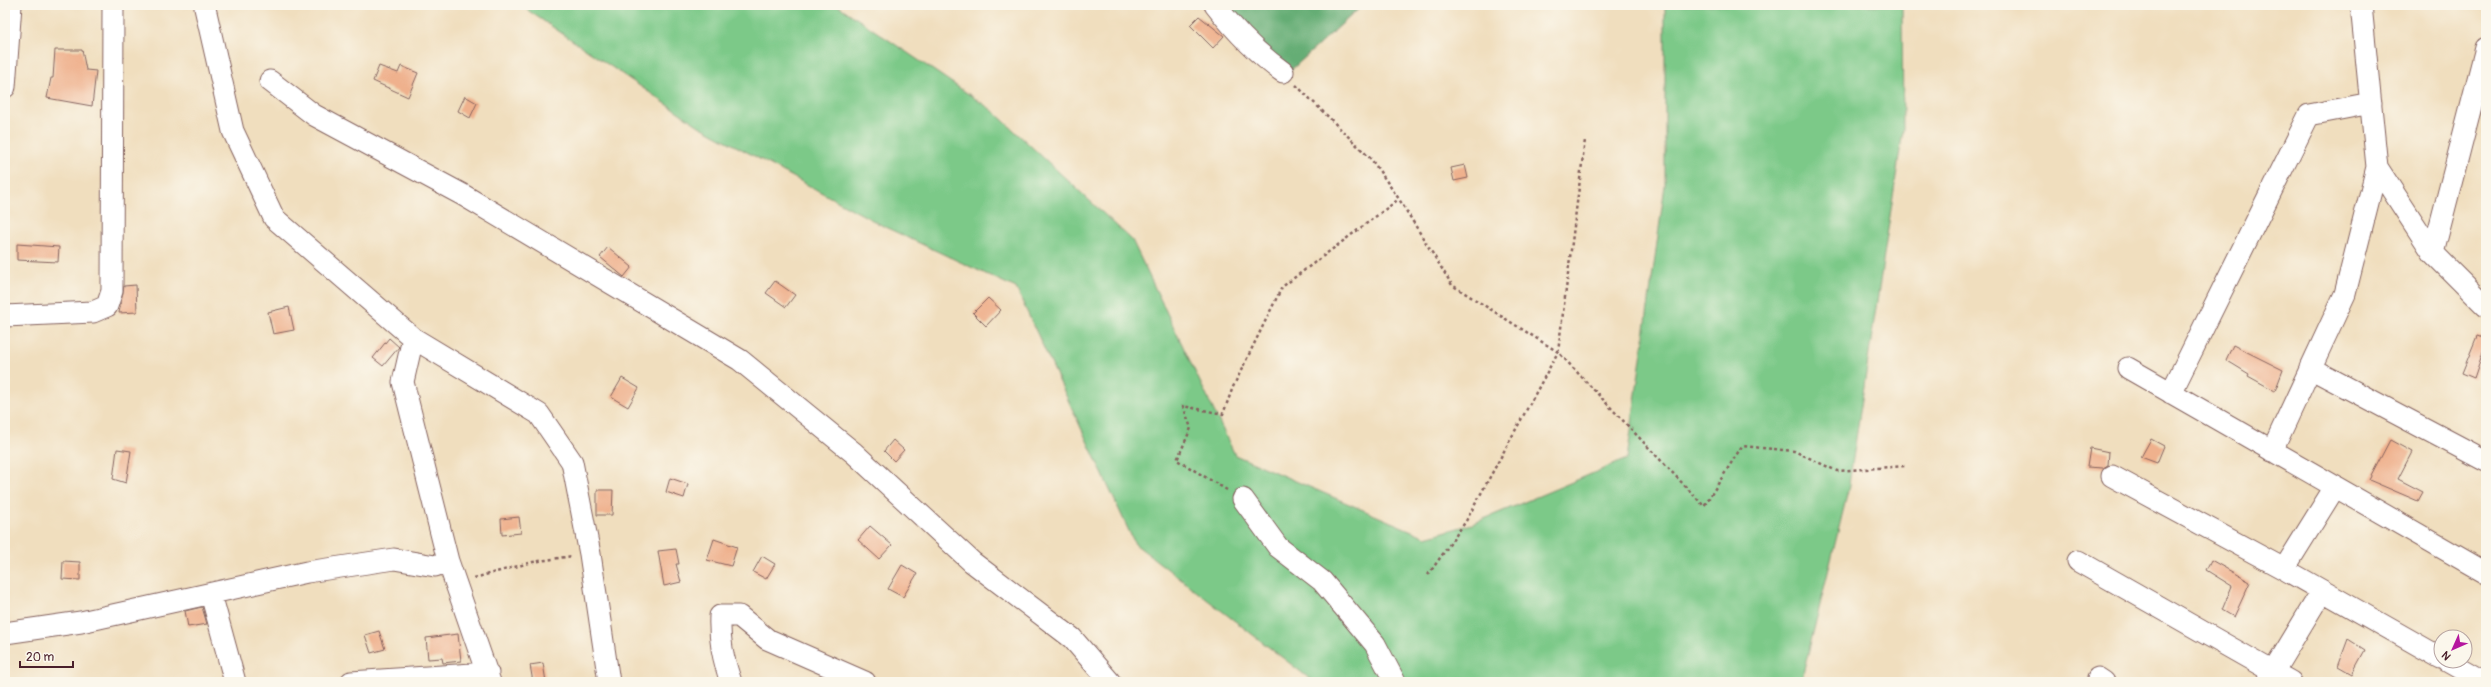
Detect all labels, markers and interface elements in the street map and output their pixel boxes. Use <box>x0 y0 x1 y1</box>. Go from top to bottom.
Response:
north arrow <box>2433 629 2473 669</box>
scale bar <box>20 643 73 669</box>
text: N <box>2439 648 2454 663</box>
text: 20 m <box>26 650 55 665</box>

